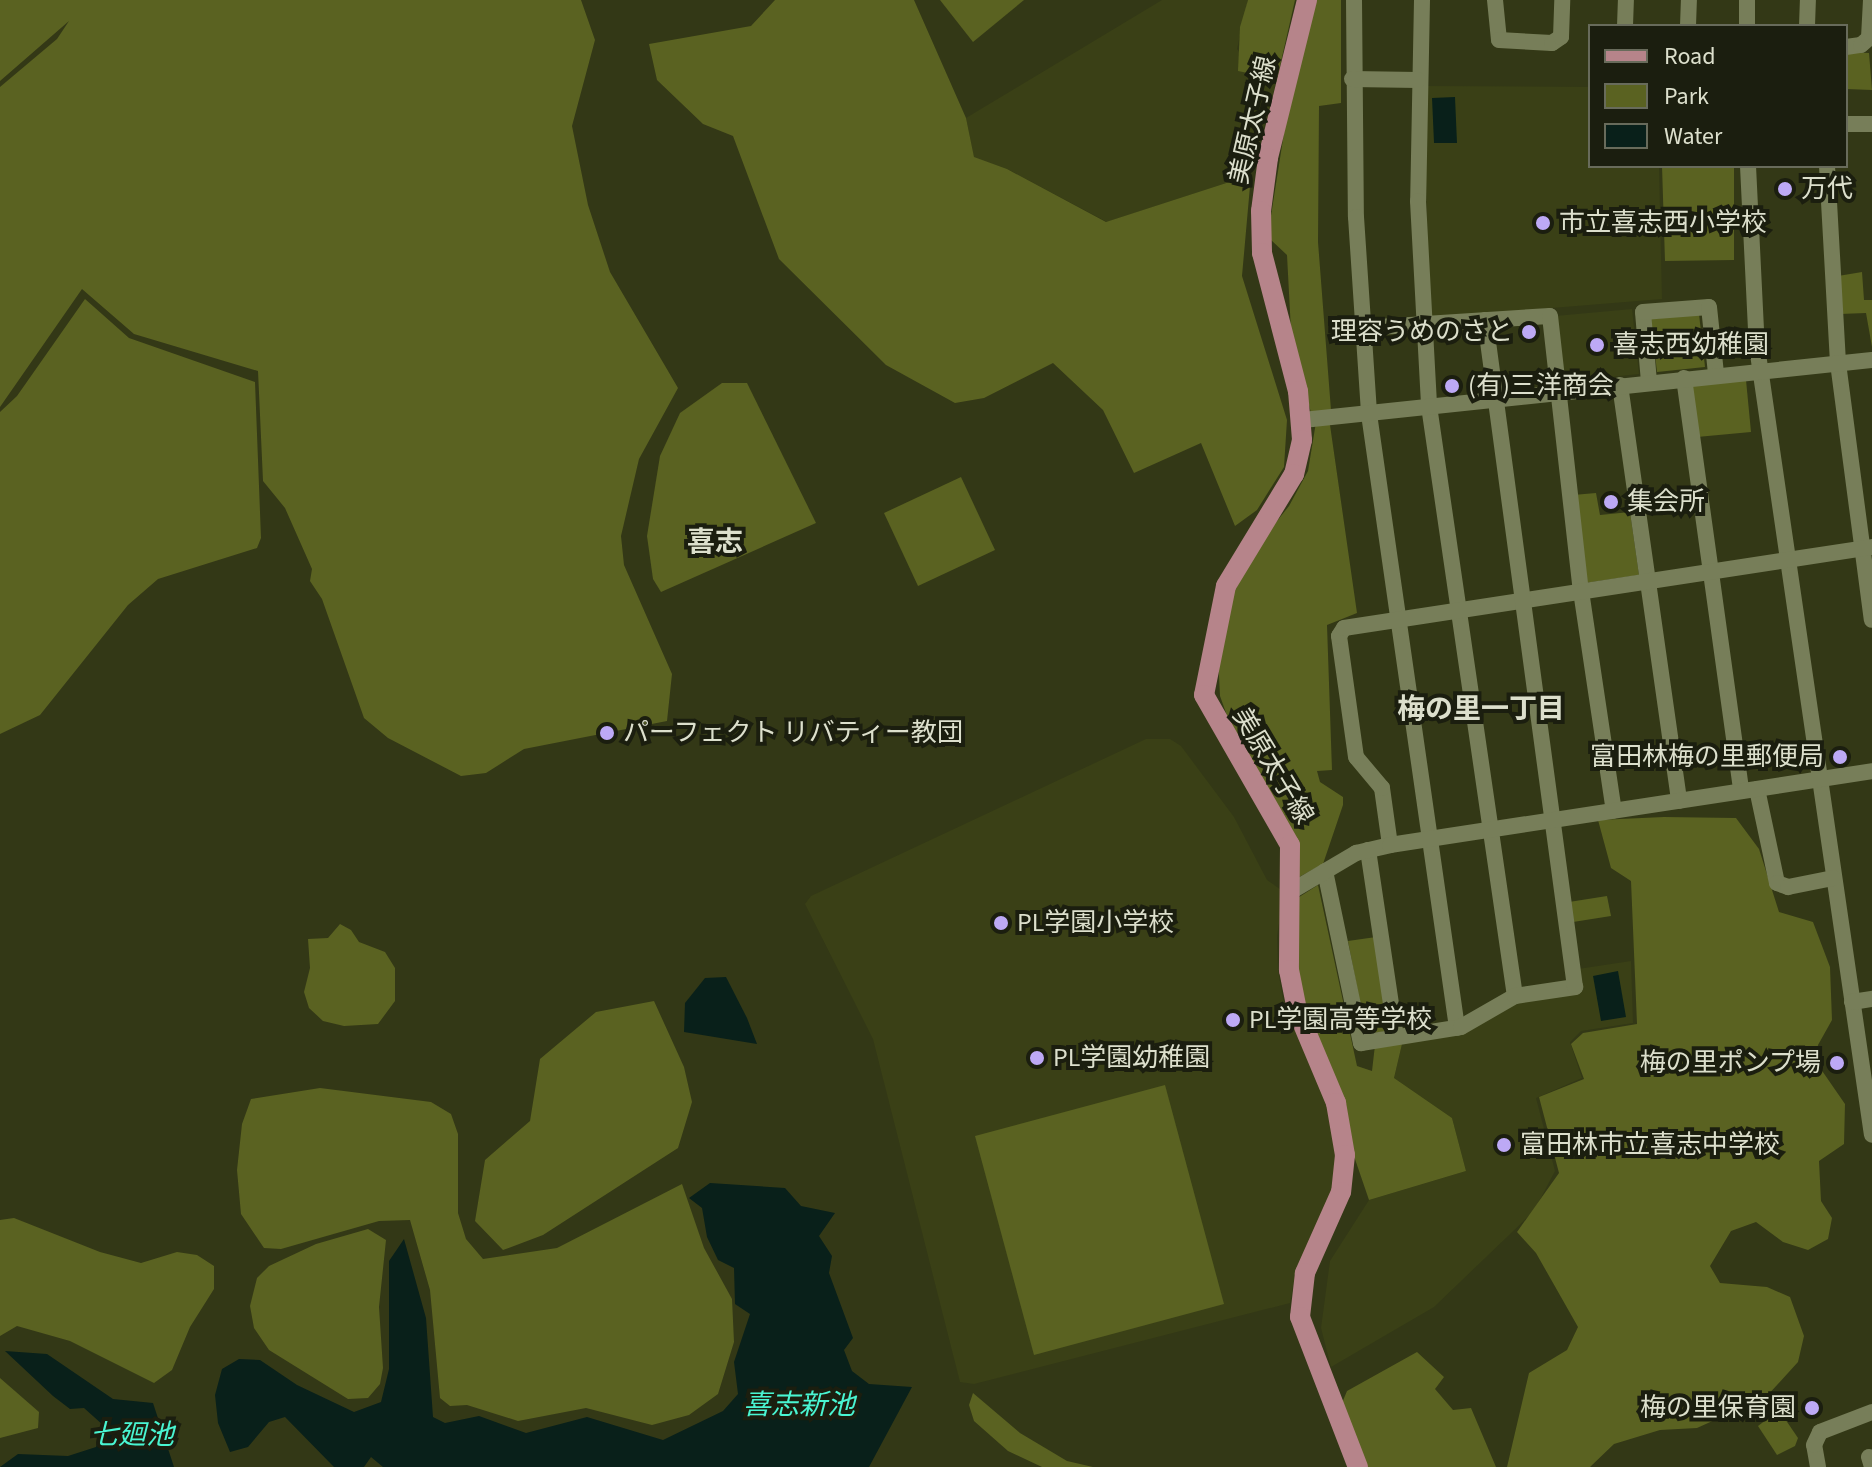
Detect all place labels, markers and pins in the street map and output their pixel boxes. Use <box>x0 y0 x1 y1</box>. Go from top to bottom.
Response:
place label: 万代 <box>1801 173 1853 205</box>
marker: 万代 <box>1776 180 1794 198</box>
place label: 市立喜志西小学校 <box>1559 207 1767 239</box>
marker: 市立喜志西小学校 <box>1534 214 1552 232</box>
place label: 理容うめのさと <box>1331 316 1513 348</box>
marker: 理容うめのさと <box>1520 323 1538 341</box>
place label: 喜志西幼稚園 <box>1613 329 1769 361</box>
marker: 喜志西幼稚園 <box>1588 336 1606 354</box>
place label: (有)三洋商会 <box>1468 370 1614 402</box>
marker: (有)三洋商会 <box>1443 377 1461 395</box>
place label: 集会所 <box>1627 486 1705 518</box>
marker: 集会所 <box>1602 493 1620 511</box>
place label: パーフェクト リバティー教団 <box>623 717 966 749</box>
marker: パーフェクト リバティー教団 <box>598 724 616 742</box>
place label: 富田林梅の里郵便局 <box>1590 741 1824 773</box>
marker: 富田林梅の里郵便局 <box>1831 748 1849 766</box>
place label: PL学園小学校 <box>1017 907 1174 939</box>
marker: PL学園小学校 <box>992 914 1010 932</box>
place label: PL学園高等学校 <box>1249 1004 1432 1036</box>
marker: PL学園高等学校 <box>1224 1011 1242 1029</box>
place label: PL学園幼稚園 <box>1053 1042 1210 1074</box>
place label: 梅の里ポンプ場 <box>1639 1047 1821 1079</box>
marker: PL学園幼稚園 <box>1028 1049 1046 1067</box>
marker: 梅の里ポンプ場 <box>1828 1054 1846 1072</box>
place label: 富田林市立喜志中学校 <box>1520 1129 1780 1161</box>
marker: 富田林市立喜志中学校 <box>1495 1136 1513 1154</box>
place label: 梅の里保育園 <box>1640 1392 1796 1424</box>
marker: 梅の里保育園 <box>1803 1399 1821 1417</box>

